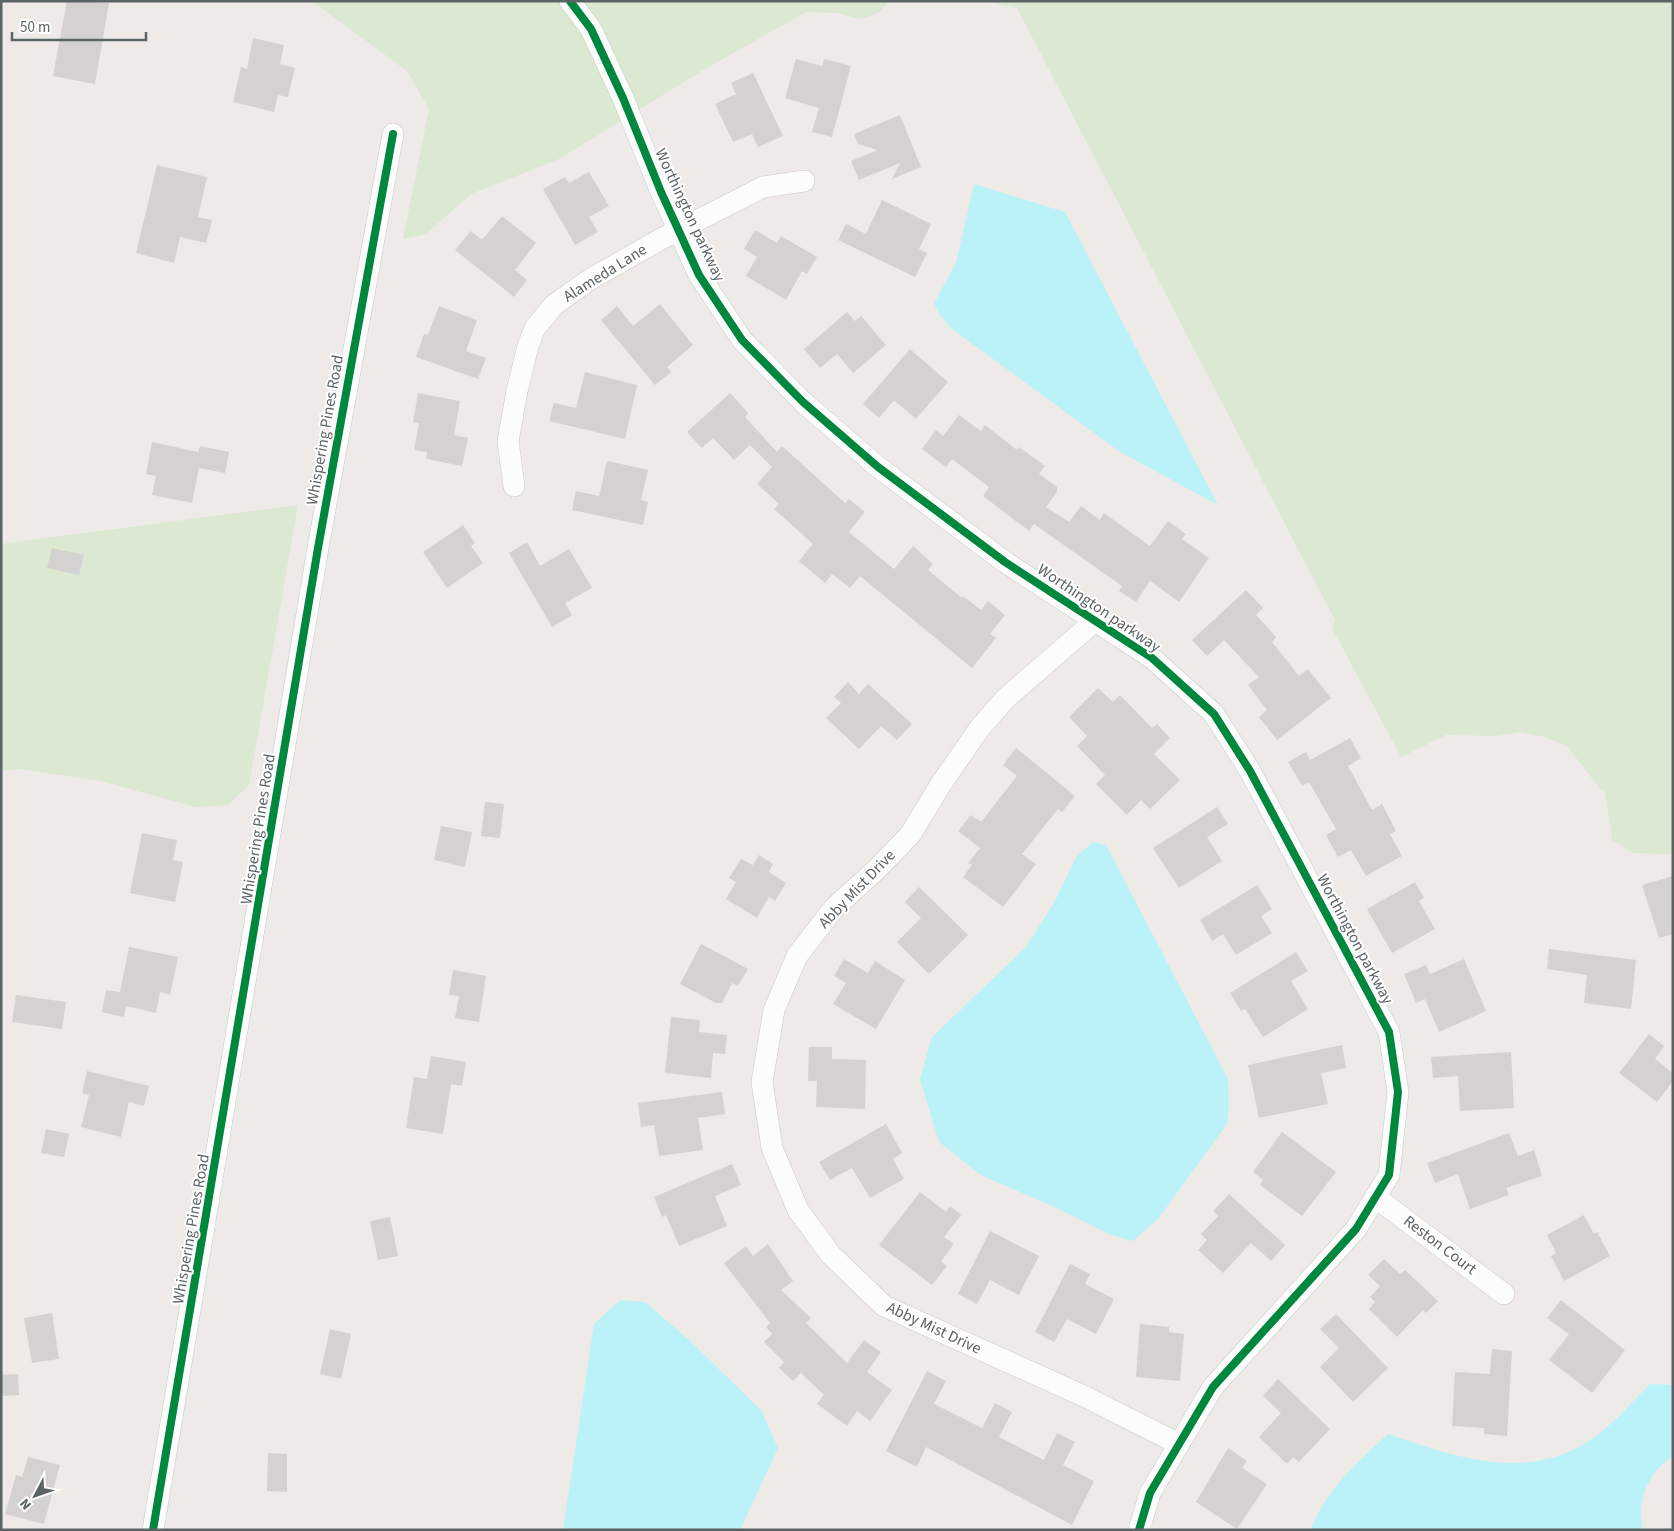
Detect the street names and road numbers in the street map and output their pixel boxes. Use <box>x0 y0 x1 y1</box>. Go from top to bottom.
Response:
street label: Worthington parkway <box>649 145 731 286</box>
street label: Alameda Lane <box>559 239 651 307</box>
street label: Whispering Pines Road <box>301 353 349 507</box>
street label: Worthington parkway <box>1033 558 1166 658</box>
street label: Whispering Pines Road <box>235 752 281 906</box>
street label: Abby Mist Drive <box>814 845 900 933</box>
street label: Worthington parkway <box>1311 870 1399 1008</box>
street label: Whispering Pines Road <box>167 1152 215 1306</box>
street label: Reston Court <box>1399 1210 1482 1280</box>
street label: Abby Mist Drive <box>883 1296 985 1360</box>

